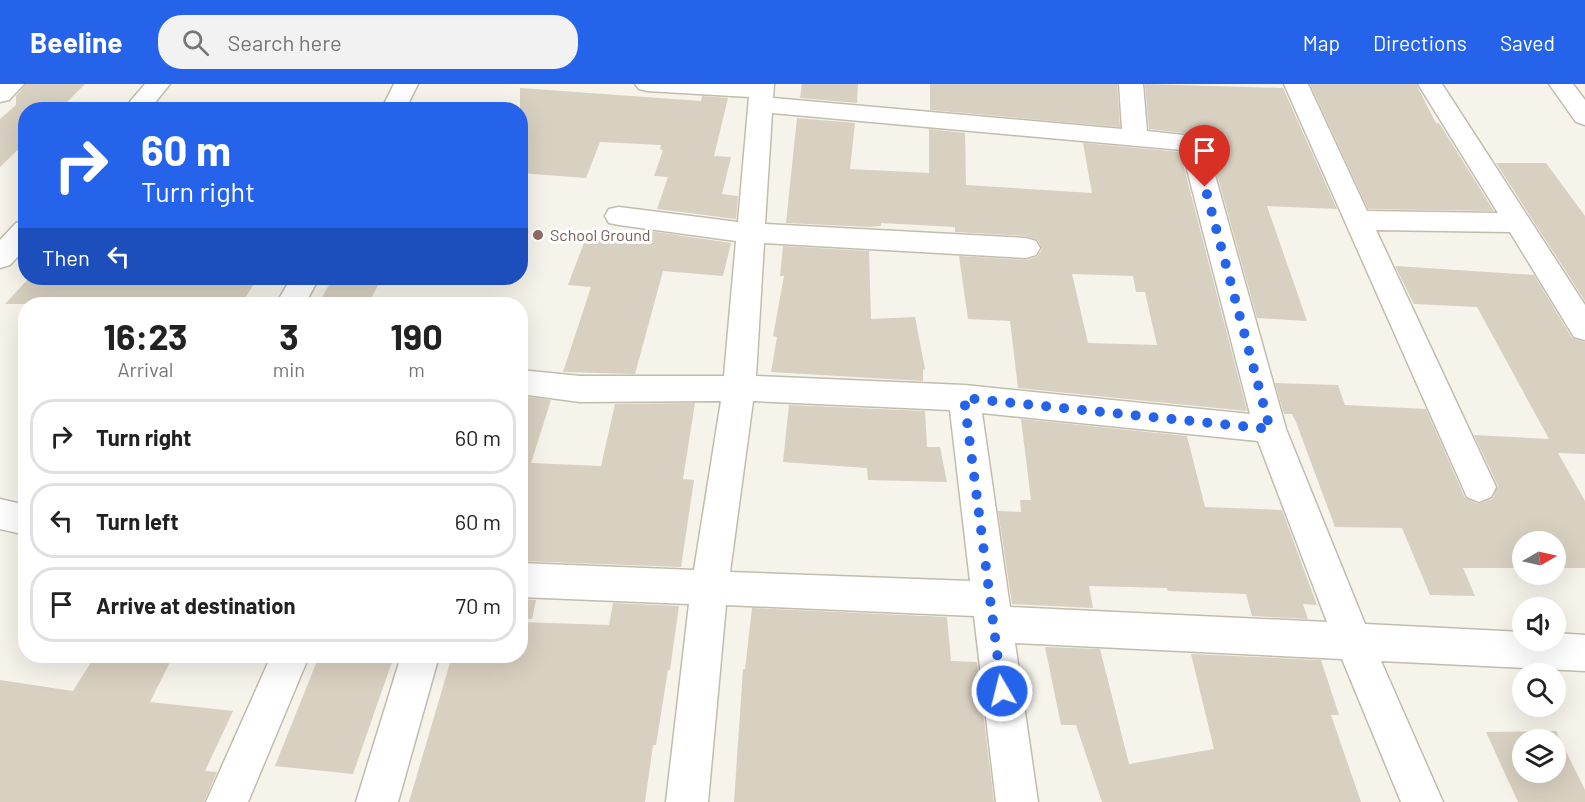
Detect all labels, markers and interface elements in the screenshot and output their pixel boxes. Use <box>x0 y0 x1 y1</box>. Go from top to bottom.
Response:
search box <box>158 15 578 69</box>
text: Beeline <box>30 25 122 59</box>
icon: search <box>179 26 212 59</box>
text: Search here <box>227 29 342 55</box>
text: Map <box>1303 30 1340 55</box>
text: Directions <box>1373 30 1467 55</box>
text: Saved <box>1500 30 1555 55</box>
text: 60 m <box>141 124 231 174</box>
pin <box>1179 125 1230 187</box>
icon: right <box>42 126 120 204</box>
icon: arrive <box>1188 134 1221 167</box>
text: Turn right <box>141 175 255 207</box>
place label: School Ground <box>550 225 651 244</box>
marker: School Ground <box>531 228 545 242</box>
icon: left <box>102 240 135 273</box>
text: Then <box>42 244 90 270</box>
text: 16:23 <box>103 314 188 357</box>
text: 3 <box>279 314 299 357</box>
text: 190 <box>390 314 443 357</box>
text: Arrival <box>117 357 173 381</box>
text: min <box>273 357 305 381</box>
text: m <box>408 357 425 381</box>
icon: right <box>45 420 78 453</box>
text: Turn right <box>96 424 191 450</box>
text: 60 m <box>455 424 501 450</box>
icon: left <box>45 504 78 537</box>
text: Turn left <box>96 508 179 534</box>
text: 60 m <box>455 508 501 534</box>
north arrow <box>1512 531 1566 585</box>
map controls <box>1512 531 1566 783</box>
icon: arrive <box>45 588 78 621</box>
text: Arrive at destination <box>96 592 295 618</box>
text: 70 m <box>456 592 501 618</box>
button: sound <box>1512 597 1566 651</box>
position arrow <box>970 659 1034 723</box>
button: search <box>1512 663 1566 717</box>
button: layers <box>1512 729 1566 783</box>

